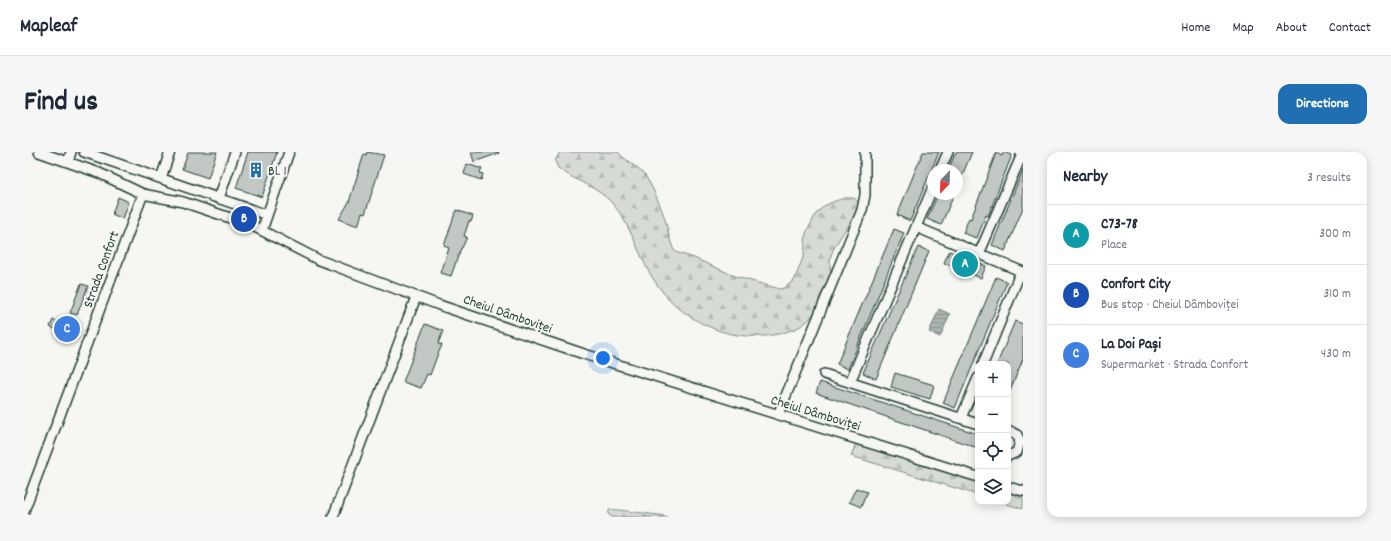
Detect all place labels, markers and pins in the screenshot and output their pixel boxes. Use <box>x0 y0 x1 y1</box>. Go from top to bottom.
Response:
building icon: Bl. 1 <box>247 161 265 179</box>
place label: Bl. 1 <box>268 162 287 182</box>
pin: B <box>231 204 257 234</box>
pin: A <box>952 249 978 279</box>
pin: C <box>54 314 80 344</box>

